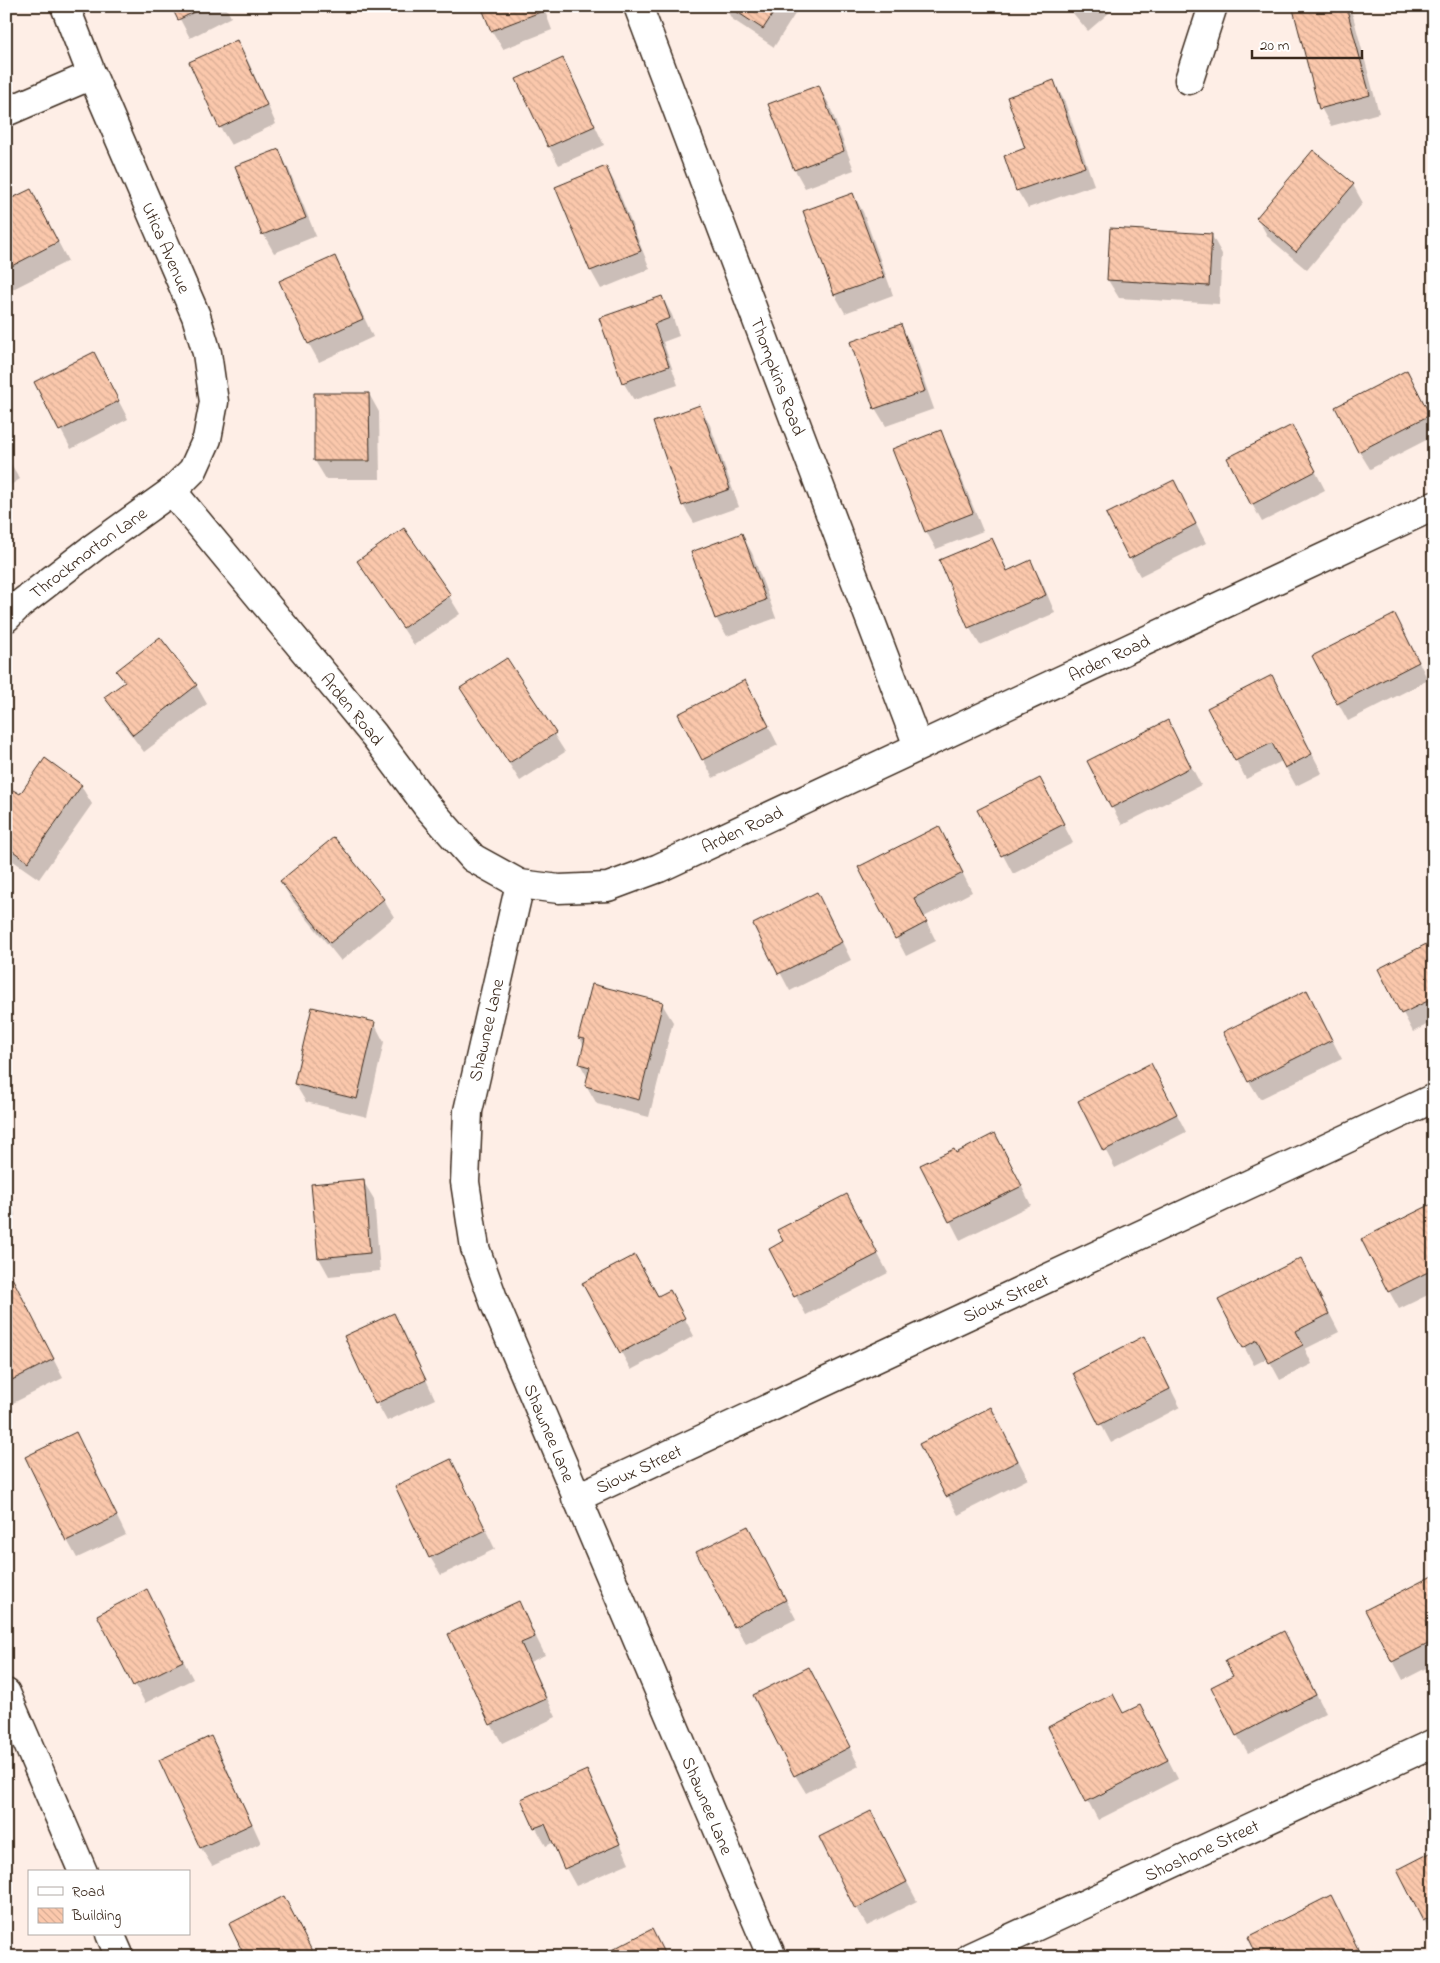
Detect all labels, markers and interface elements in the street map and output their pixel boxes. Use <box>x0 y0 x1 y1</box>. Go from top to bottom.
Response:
scale bar <box>1252 28 1362 60</box>
text: 20 m <box>1260 35 1290 57</box>
street label: Utica Avenue <box>133 199 196 299</box>
street label: Thompkins Road <box>742 314 810 440</box>
street label: Throckmorton Lane <box>25 501 154 607</box>
street label: Arden Road <box>1065 629 1155 690</box>
street label: Arden Road <box>313 668 389 752</box>
street label: Arden Road <box>698 801 788 861</box>
street label: Shawnee Lane <box>464 976 513 1084</box>
street label: Sioux Street <box>959 1268 1054 1331</box>
street label: Shawnee Lane <box>515 1380 581 1488</box>
street label: Sioux Street <box>592 1439 687 1502</box>
street label: Shawnee Lane <box>674 1753 739 1860</box>
street label: Shoshone Street <box>1141 1814 1264 1890</box>
legend <box>28 1870 190 1936</box>
text: Road <box>72 1881 105 1903</box>
text: Building <box>71 1905 121 1928</box>

